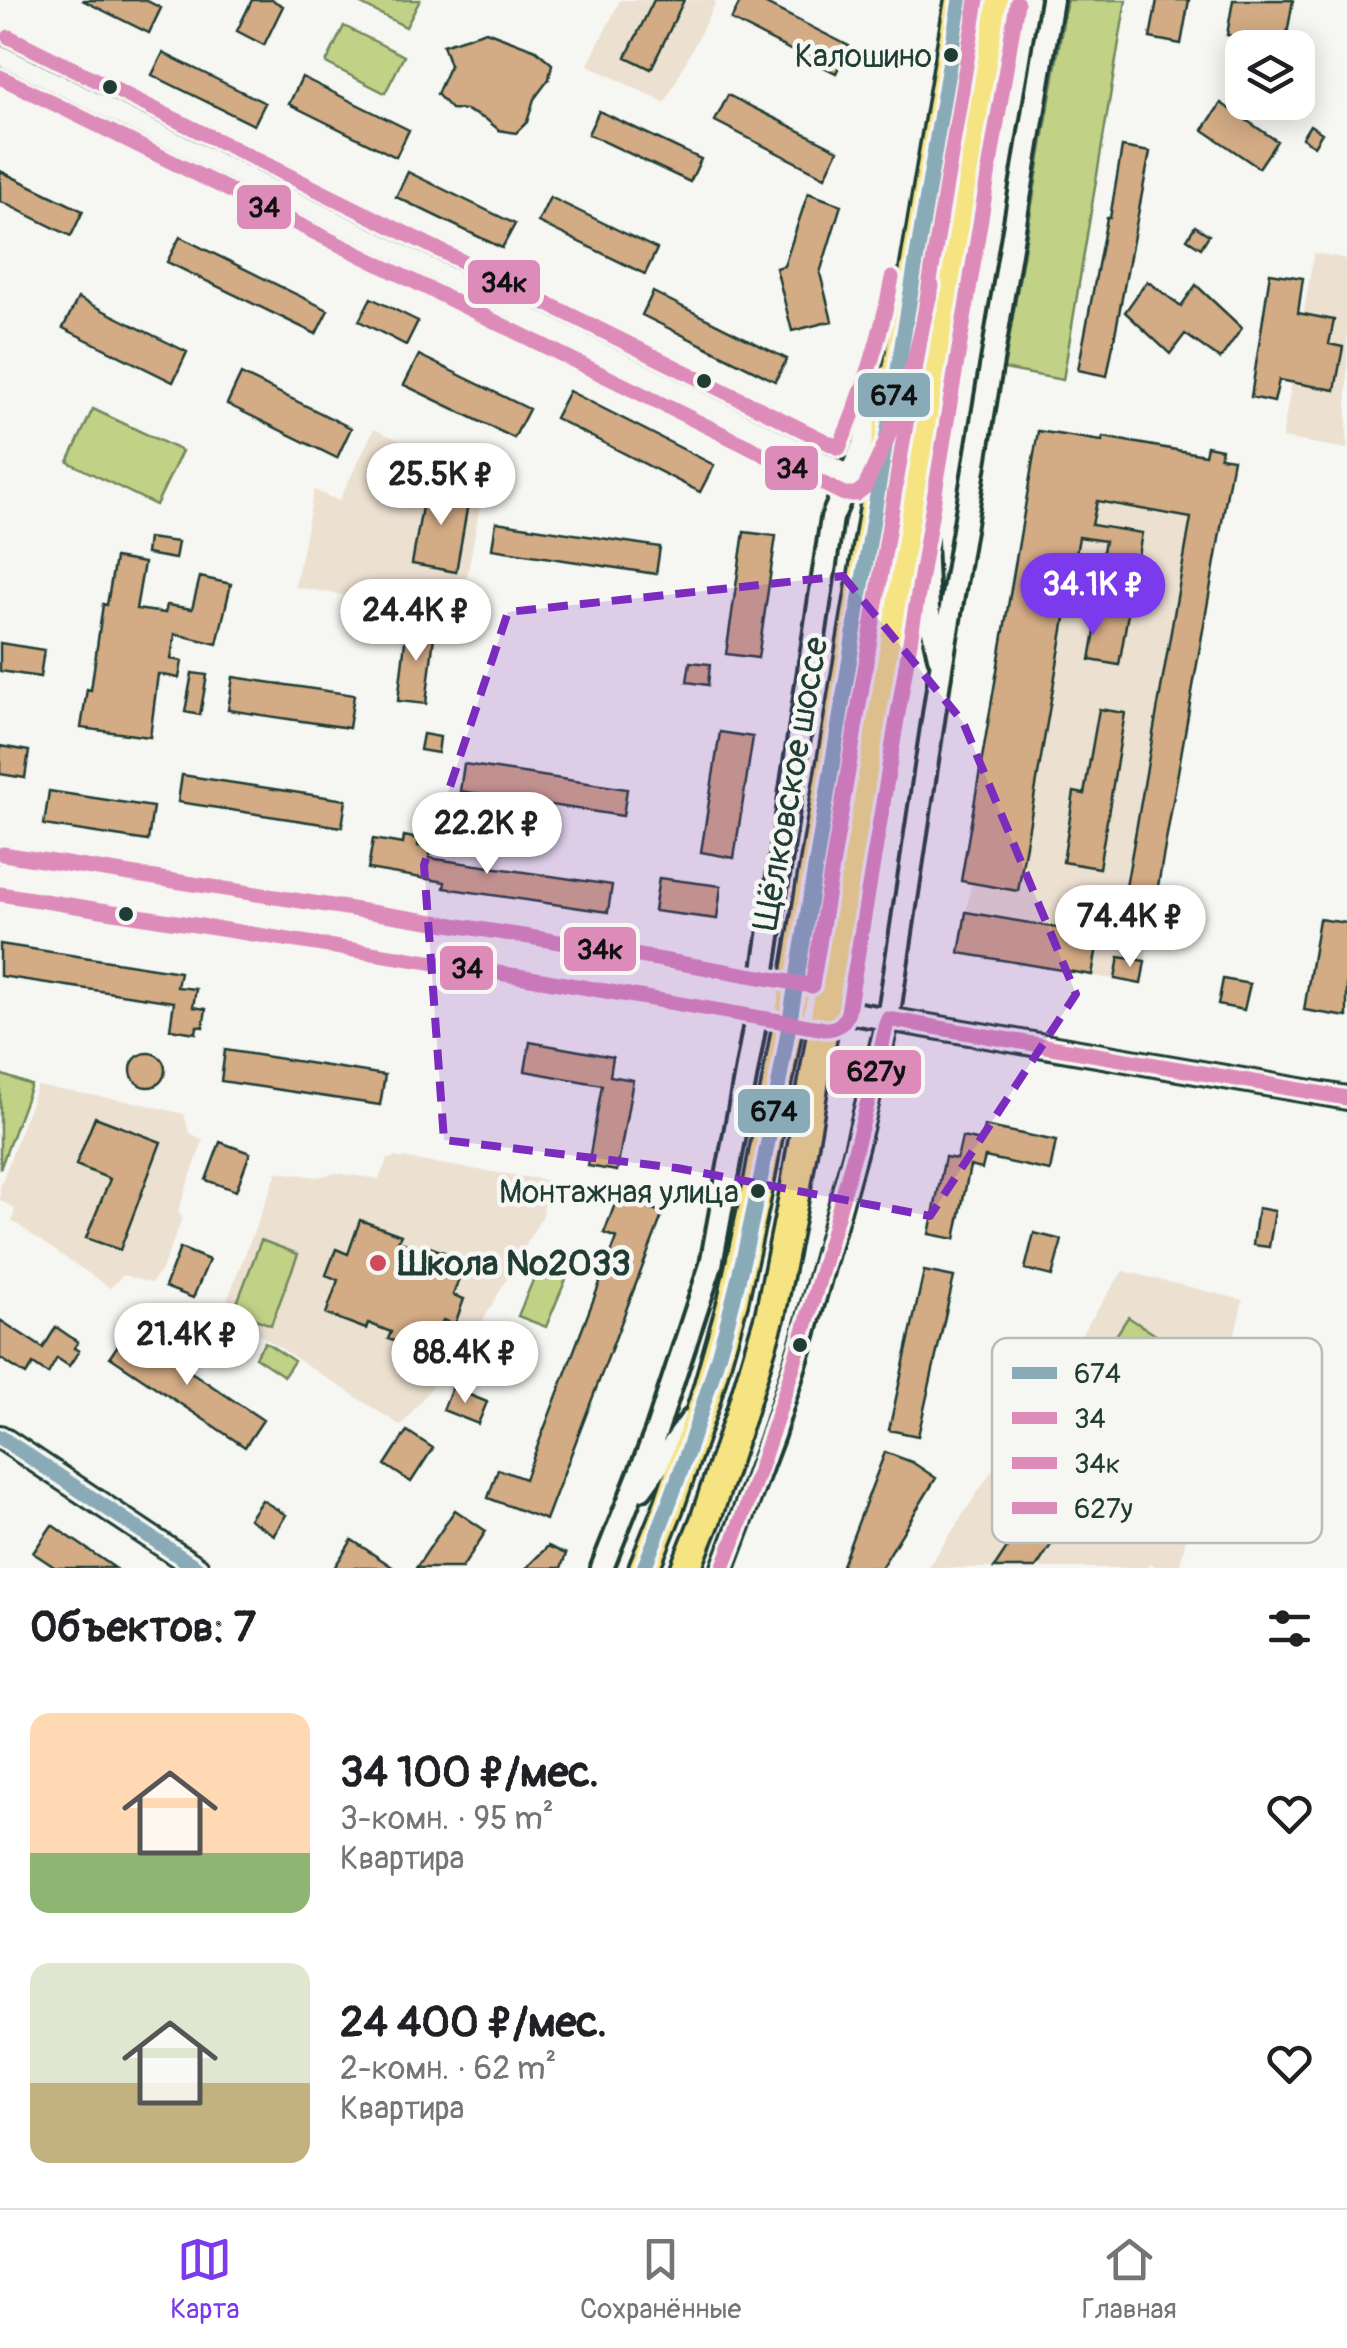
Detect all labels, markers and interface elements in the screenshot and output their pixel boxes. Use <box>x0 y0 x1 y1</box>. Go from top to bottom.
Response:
map controls <box>1225 30 1315 120</box>
button: layers <box>1225 30 1315 120</box>
place label: Калошино <box>795 37 932 77</box>
marker: Калошино <box>941 45 961 65</box>
unlabelled marker <box>100 77 120 97</box>
line badge: 34 <box>235 183 293 231</box>
text: 34 <box>248 191 281 226</box>
line badge: 34к <box>466 258 542 306</box>
text: 34к <box>481 266 527 301</box>
unlabelled marker <box>694 371 714 391</box>
line badge: 674 <box>856 371 932 419</box>
text: 674 <box>870 379 918 414</box>
pin: 25.5K ₽ <box>349 443 533 528</box>
line badge: 34 <box>763 444 820 492</box>
text: 34 <box>776 452 809 487</box>
text: 25.5K ₽ <box>388 455 494 495</box>
pin: 34.1K ₽ <box>1001 553 1185 638</box>
text: 34.1K ₽ <box>1042 565 1144 605</box>
pin: 24.4K ₽ <box>324 579 508 664</box>
text: 24.4K ₽ <box>362 591 470 631</box>
street label: Щёлковское шоссе <box>743 633 839 935</box>
pin: 22.2K ₽ <box>395 792 579 877</box>
text: 22.2K ₽ <box>434 804 540 844</box>
pin: 74.4K ₽ <box>1038 885 1222 970</box>
text: 74.4K ₽ <box>1077 897 1183 937</box>
unlabelled marker <box>116 904 136 924</box>
line badge: 34к <box>562 925 638 973</box>
text: 34к <box>577 933 623 968</box>
line badge: 34 <box>438 944 495 992</box>
text: 34 <box>451 952 484 987</box>
line badge: 627у <box>828 1048 923 1096</box>
text: 627у <box>847 1055 905 1090</box>
line badge: 674 <box>736 1087 812 1135</box>
text: 674 <box>750 1095 798 1130</box>
place label: Монтажная улица <box>499 1173 739 1213</box>
marker: Монтажная улица <box>748 1181 768 1201</box>
place label: Школа №2033 <box>397 1242 631 1286</box>
marker: Школа №2033 <box>367 1252 389 1274</box>
pin: 21.4K ₽ <box>95 1303 279 1388</box>
text: 21.4K ₽ <box>136 1315 238 1355</box>
pin: 88.4K ₽ <box>373 1321 557 1406</box>
text: 88.4K ₽ <box>413 1333 517 1373</box>
unlabelled marker <box>790 1335 810 1355</box>
legend <box>992 1338 1322 1543</box>
text: 674 <box>1074 1357 1121 1392</box>
text: 34 <box>1074 1402 1106 1437</box>
text: 34к <box>1074 1447 1120 1482</box>
text: 627у <box>1074 1492 1133 1527</box>
icon: filters <box>1262 1601 1317 1656</box>
text: Объектов: 7 <box>30 1602 256 1654</box>
text: 34 100 ₽/мес. <box>340 1747 599 1799</box>
icon: home <box>110 1753 230 1873</box>
icon: heart <box>1262 1786 1317 1841</box>
text: 3-комн. · 95 m² <box>340 1799 554 1839</box>
text: Квартира <box>340 1839 464 1879</box>
text: 24 400 ₽/мес. <box>340 1997 607 2049</box>
icon: home <box>110 2003 230 2123</box>
icon: heart <box>1262 2036 1317 2091</box>
text: 2-комн. · 62 m² <box>340 2049 556 2089</box>
text: Квартира <box>340 2089 464 2129</box>
tab: Карта <box>170 2232 240 2327</box>
tab: Сохранённые <box>580 2232 741 2327</box>
tab: Главная <box>1082 2232 1177 2327</box>

